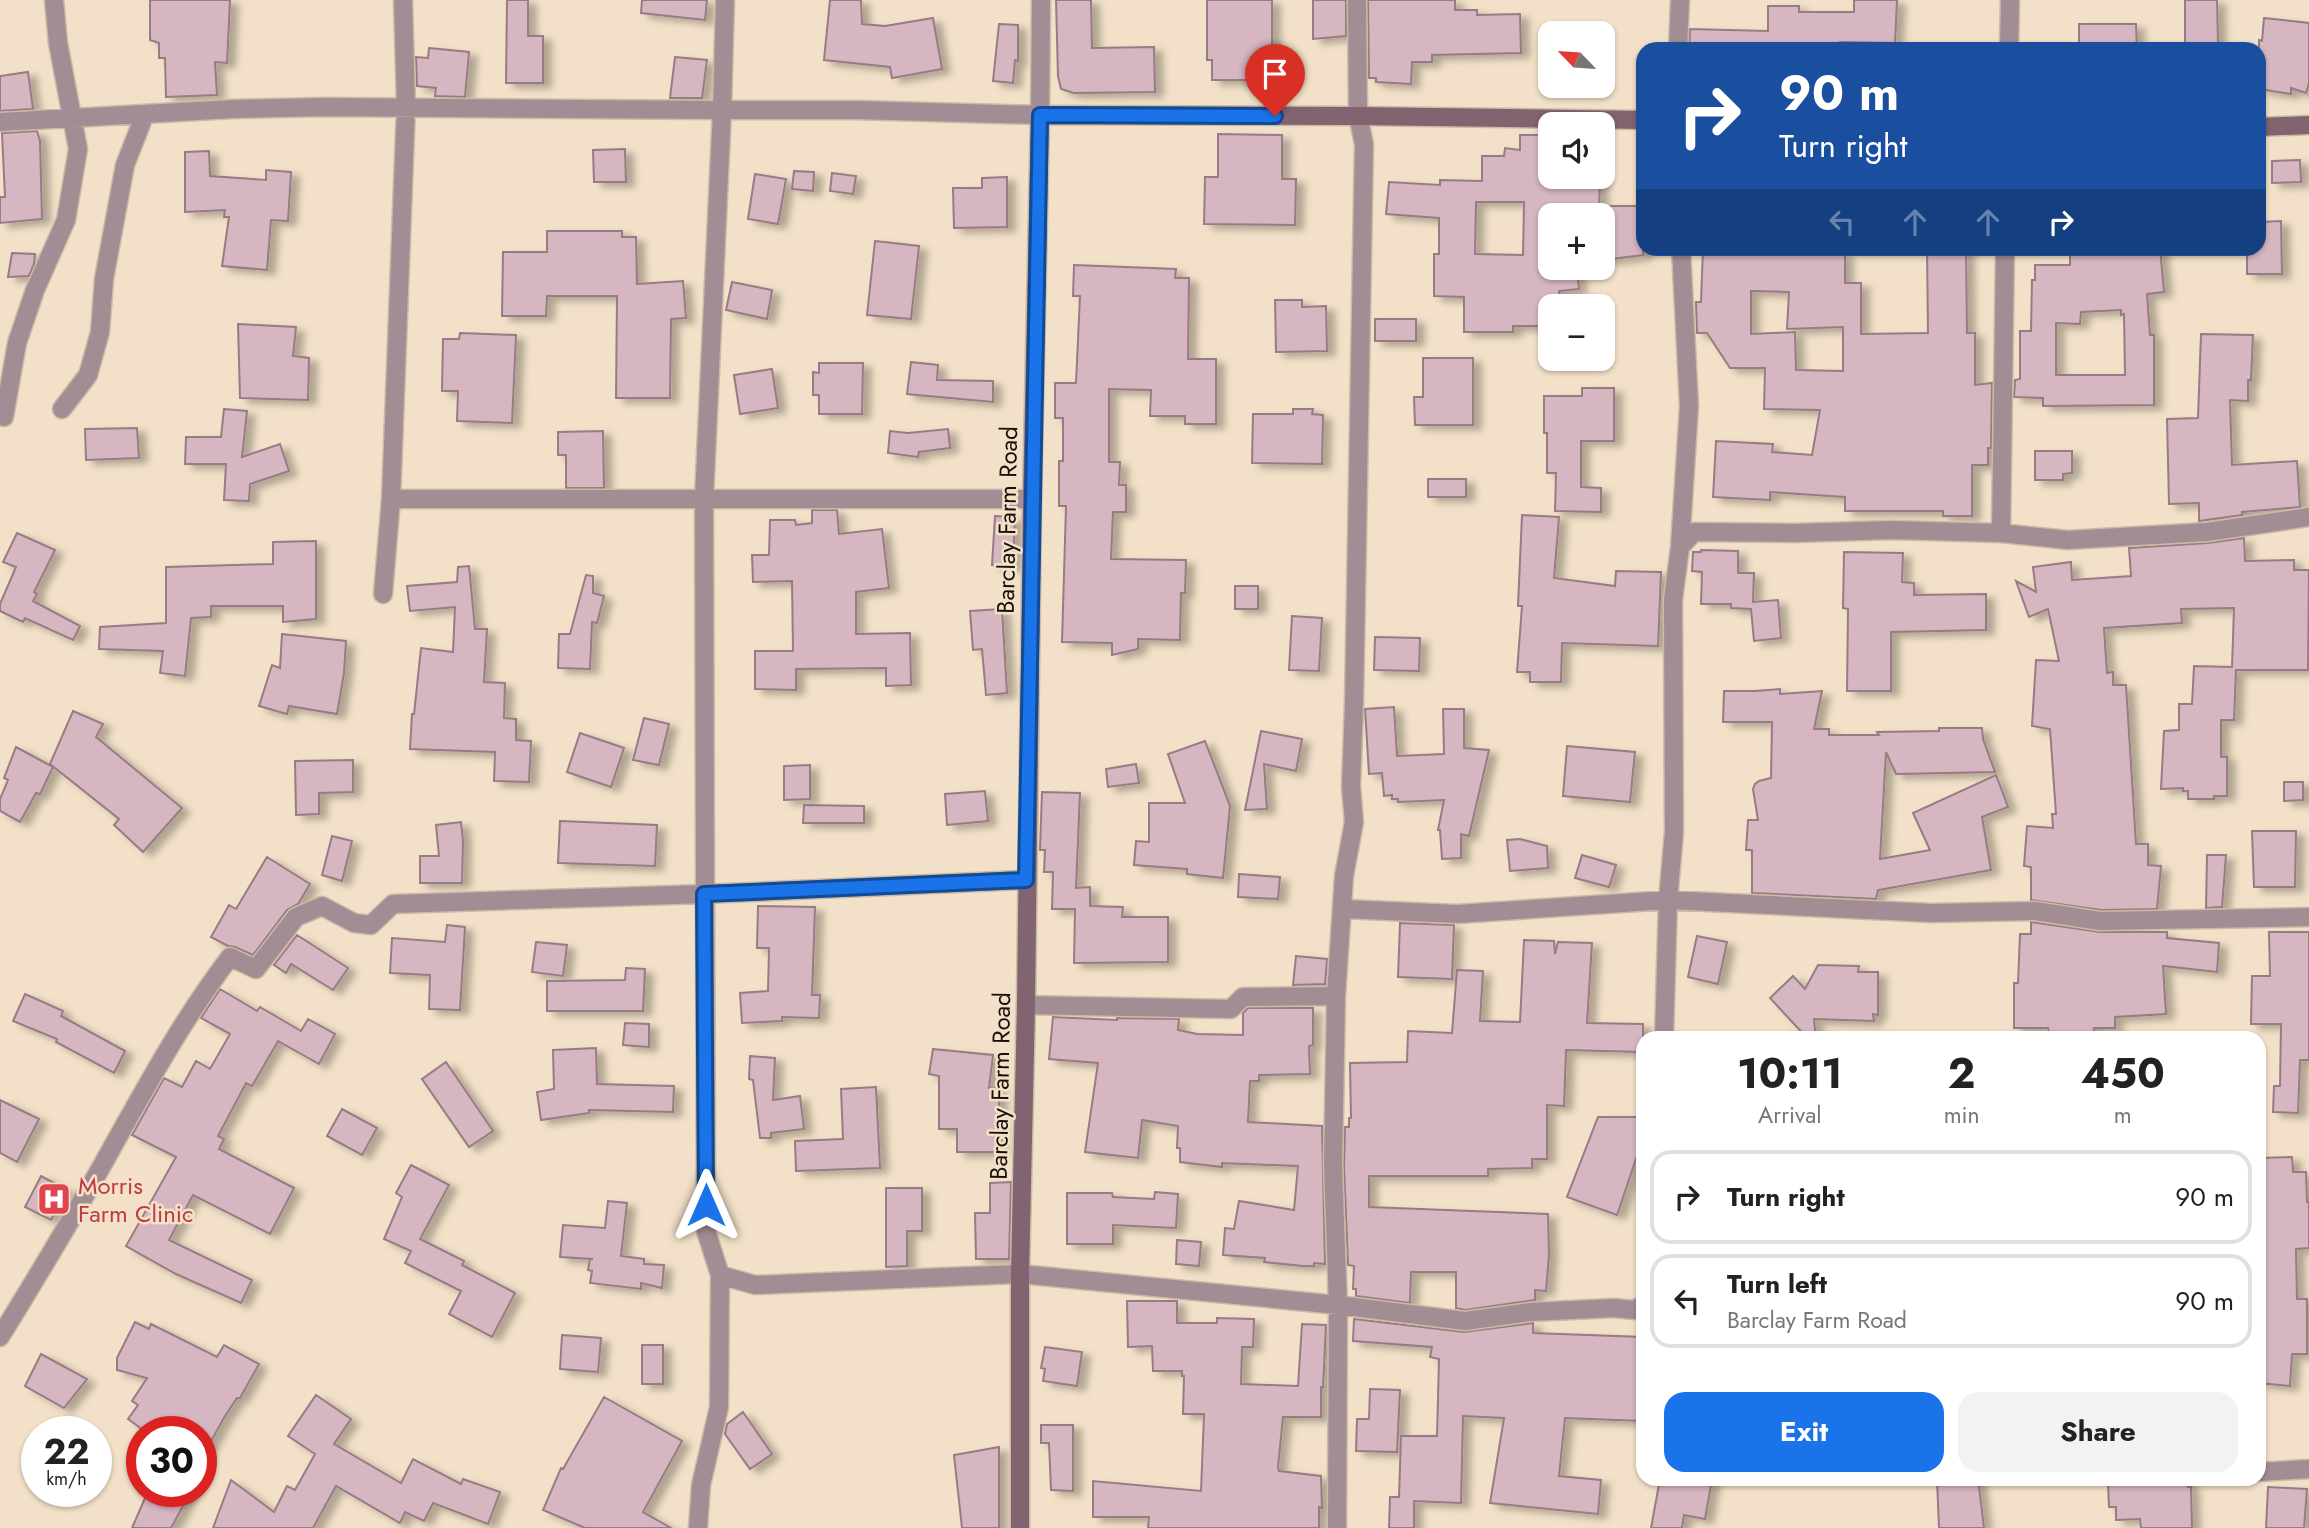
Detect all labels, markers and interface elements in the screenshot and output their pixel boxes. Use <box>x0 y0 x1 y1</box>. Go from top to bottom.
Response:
north arrow <box>1538 21 1615 98</box>
map controls <box>1538 21 1615 371</box>
pin <box>1245 44 1305 116</box>
icon: arrive <box>1256 55 1294 93</box>
text: 90 m <box>1779 58 1899 128</box>
icon: right <box>1664 70 1755 161</box>
button: sound <box>1538 112 1615 189</box>
text: Turn right <box>1779 123 1908 169</box>
button: + <box>1538 203 1615 280</box>
icon: left <box>1823 203 1861 241</box>
icon: ahead <box>1896 203 1934 241</box>
icon: ahead <box>1969 203 2007 241</box>
icon: right <box>2042 203 2080 241</box>
button: − <box>1538 294 1615 371</box>
street label: Barclay Farm Road <box>988 426 1026 614</box>
street label: Barclay Farm Road <box>981 992 1019 1180</box>
text: 10:11 <box>1737 1043 1843 1104</box>
text: 2 <box>1948 1043 1975 1104</box>
text: 450 <box>2081 1043 2165 1104</box>
text: Arrival <box>1758 1098 1822 1132</box>
text: min <box>1944 1098 1980 1132</box>
text: m <box>2114 1098 2132 1132</box>
place label: Morris Farm Clinic <box>78 1168 194 1231</box>
position arrow <box>669 1168 743 1242</box>
icon: right <box>1668 1178 1706 1216</box>
text: Turn right <box>1727 1178 1845 1216</box>
text: 90 m <box>2175 1178 2234 1216</box>
hospital icon: Morris Farm Clinic <box>35 1180 73 1218</box>
text: Turn left <box>1727 1265 1827 1303</box>
icon: left <box>1668 1282 1706 1320</box>
text: 90 m <box>2175 1282 2234 1320</box>
text: Barclay Farm Road <box>1727 1303 1907 1337</box>
button: Exit <box>1664 1392 1944 1472</box>
button: Share <box>1958 1392 2238 1472</box>
speed limit sign: 30 <box>126 1416 217 1507</box>
text: 22 <box>44 1427 89 1477</box>
text: km/h <box>46 1466 87 1492</box>

